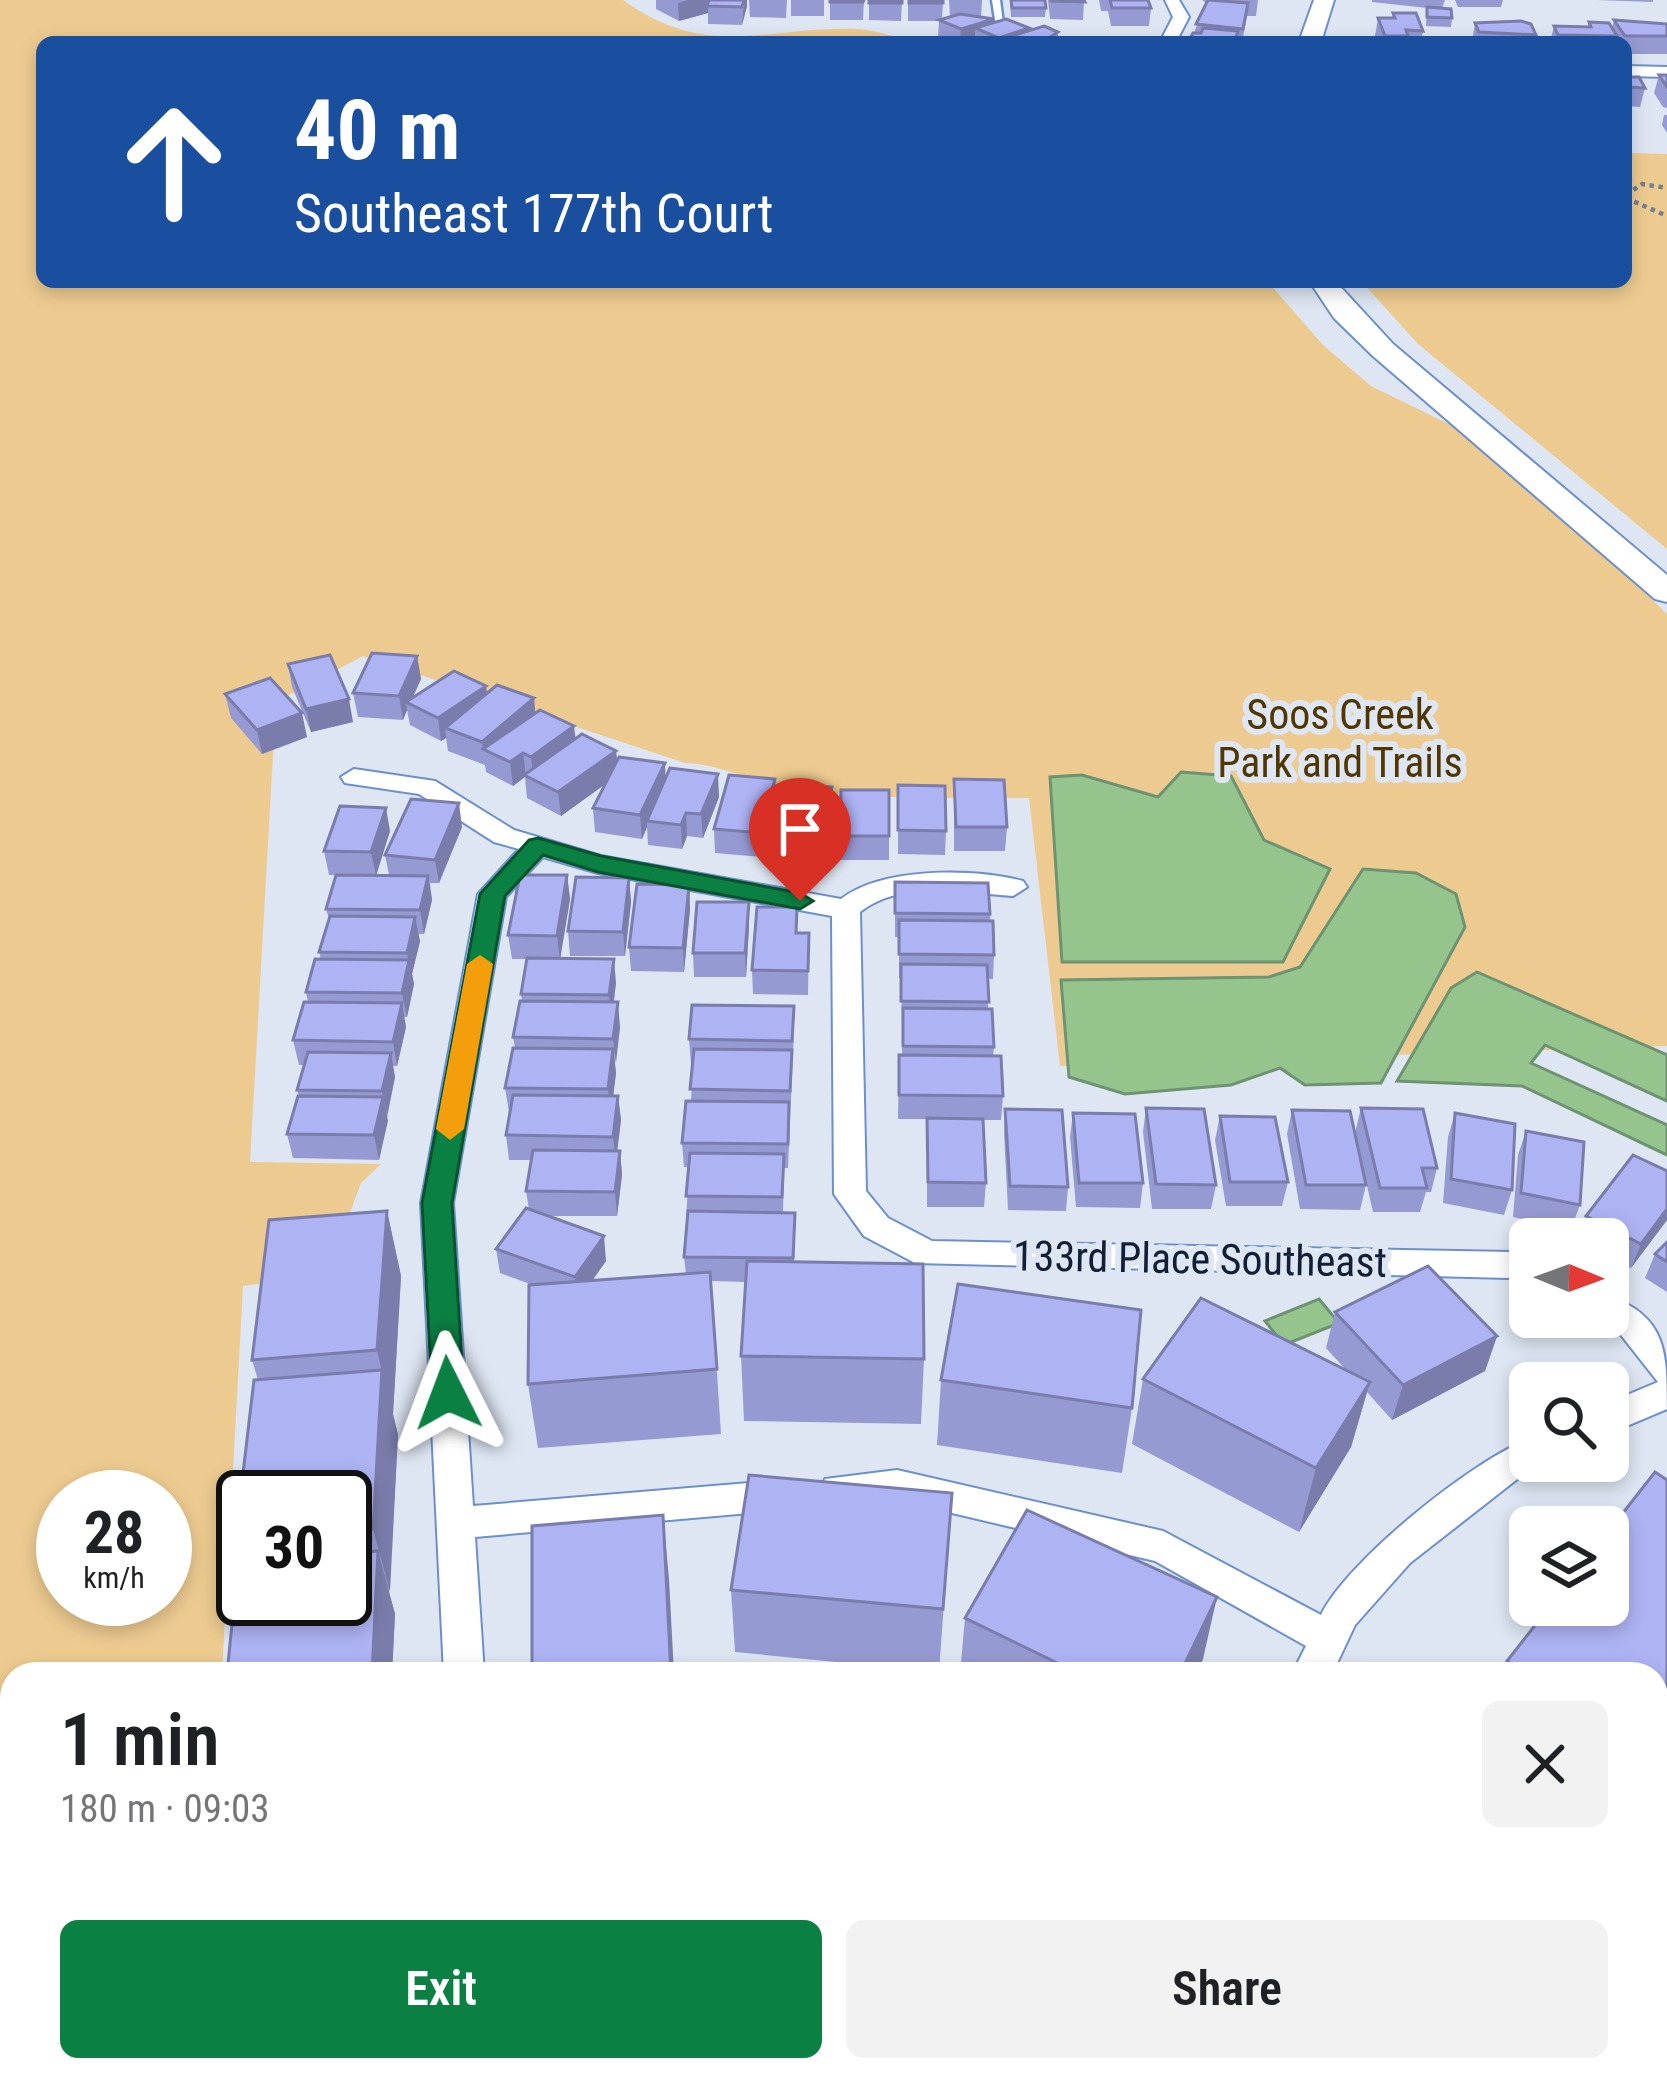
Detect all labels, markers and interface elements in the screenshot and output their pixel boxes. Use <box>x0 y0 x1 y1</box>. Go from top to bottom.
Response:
text: 40 m <box>294 81 461 180</box>
icon: ahead <box>96 84 252 240</box>
text: Southeast 177th Court <box>294 182 773 245</box>
park label: Soos Creek Park and Trails <box>1217 690 1463 787</box>
pin <box>749 778 851 901</box>
icon: arrive <box>767 796 833 862</box>
north arrow <box>1509 1218 1629 1338</box>
map controls <box>1509 1218 1629 1626</box>
street label: 133rd Place Southeast <box>1013 1231 1387 1287</box>
position arrow <box>385 1330 511 1456</box>
button: search <box>1509 1362 1629 1482</box>
speed limit sign: 30 <box>216 1470 372 1626</box>
text: 28 <box>84 1497 144 1568</box>
button: layers <box>1509 1506 1629 1626</box>
text: km/h <box>83 1560 145 1595</box>
text: 1 min <box>60 1698 219 1783</box>
button: close <box>1482 1701 1608 1827</box>
text: 180 m · 09:03 <box>60 1786 270 1832</box>
button: Exit <box>60 1920 822 2058</box>
button: Share <box>846 1920 1608 2058</box>

